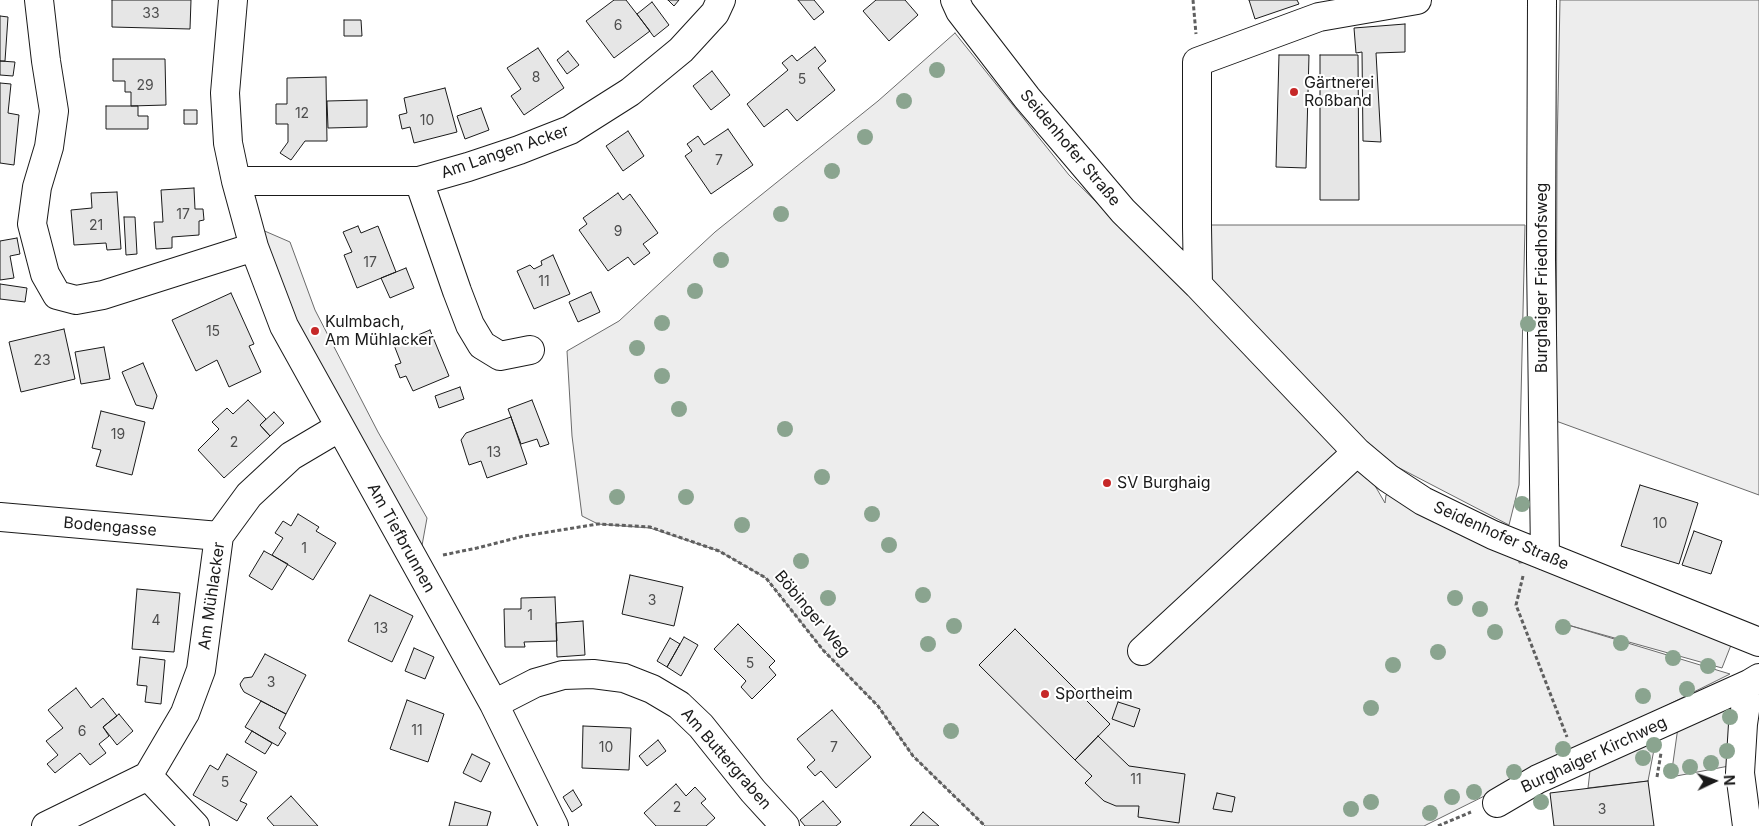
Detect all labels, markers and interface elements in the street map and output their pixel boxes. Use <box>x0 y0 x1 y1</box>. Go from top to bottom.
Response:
house number: 33 <box>142 6 160 22</box>
house number: 6 <box>614 18 622 34</box>
house number: 8 <box>532 70 540 86</box>
house number: 5 <box>798 72 806 88</box>
place label: Gärtnerei Roßband <box>1304 73 1374 111</box>
house number: 29 <box>136 78 154 94</box>
street label: Seidenhofer Straße <box>1016 86 1124 210</box>
marker: Gärtnerei Roßband <box>1288 86 1300 98</box>
house number: 12 <box>295 106 309 122</box>
house number: 10 <box>420 113 434 129</box>
street label: Am Langen Acker <box>438 121 572 183</box>
house number: 7 <box>715 153 723 169</box>
street label: Burghaiger Friedhofsweg <box>1532 183 1552 373</box>
house number: 17 <box>176 207 190 223</box>
house number: 21 <box>89 218 103 234</box>
house number: 9 <box>614 224 622 240</box>
house number: 17 <box>363 255 377 271</box>
house number: 11 <box>538 274 550 290</box>
place label: Kulmbach, Am Mühlacker <box>325 312 434 350</box>
house number: 15 <box>206 324 220 340</box>
marker: Kulmbach, Am Mühlacker <box>309 325 321 337</box>
house number: 23 <box>33 353 51 369</box>
house number: 19 <box>111 427 125 443</box>
house number: 2 <box>230 435 238 451</box>
house number: 13 <box>487 445 501 461</box>
place label: SV Burghaig <box>1117 473 1210 493</box>
marker: SV Burghaig <box>1101 477 1113 489</box>
street label: Am Tiefbrunnen <box>363 480 439 596</box>
street label: Seidenhofer Straße <box>1430 498 1572 574</box>
street label: Bodengasse <box>63 513 157 541</box>
house number: 10 <box>1653 516 1667 532</box>
street label: Am Mühlacker <box>195 541 229 651</box>
house number: 1 <box>301 541 307 557</box>
street label: Böbinger Weg <box>770 567 854 661</box>
house number: 3 <box>648 593 656 609</box>
house number: 1 <box>527 608 533 624</box>
house number: 4 <box>151 613 161 629</box>
house number: 13 <box>374 621 388 637</box>
house number: 5 <box>746 656 754 672</box>
house number: 3 <box>267 675 275 691</box>
place label: Sportheim <box>1055 684 1133 704</box>
marker: Sportheim <box>1039 688 1051 700</box>
street label: Am Buttergraben <box>677 704 775 814</box>
street label: Burghaiger Kirchweg <box>1518 713 1670 797</box>
house number: 11 <box>411 723 423 739</box>
house number: 6 <box>78 724 86 740</box>
house number: 10 <box>599 740 613 756</box>
house number: 7 <box>830 740 838 756</box>
north arrow <box>1689 756 1739 806</box>
house number: 11 <box>1130 772 1142 788</box>
text: N <box>1721 774 1738 786</box>
house number: 5 <box>221 775 229 791</box>
house number: 2 <box>673 800 681 816</box>
house number: 3 <box>1598 802 1606 818</box>

